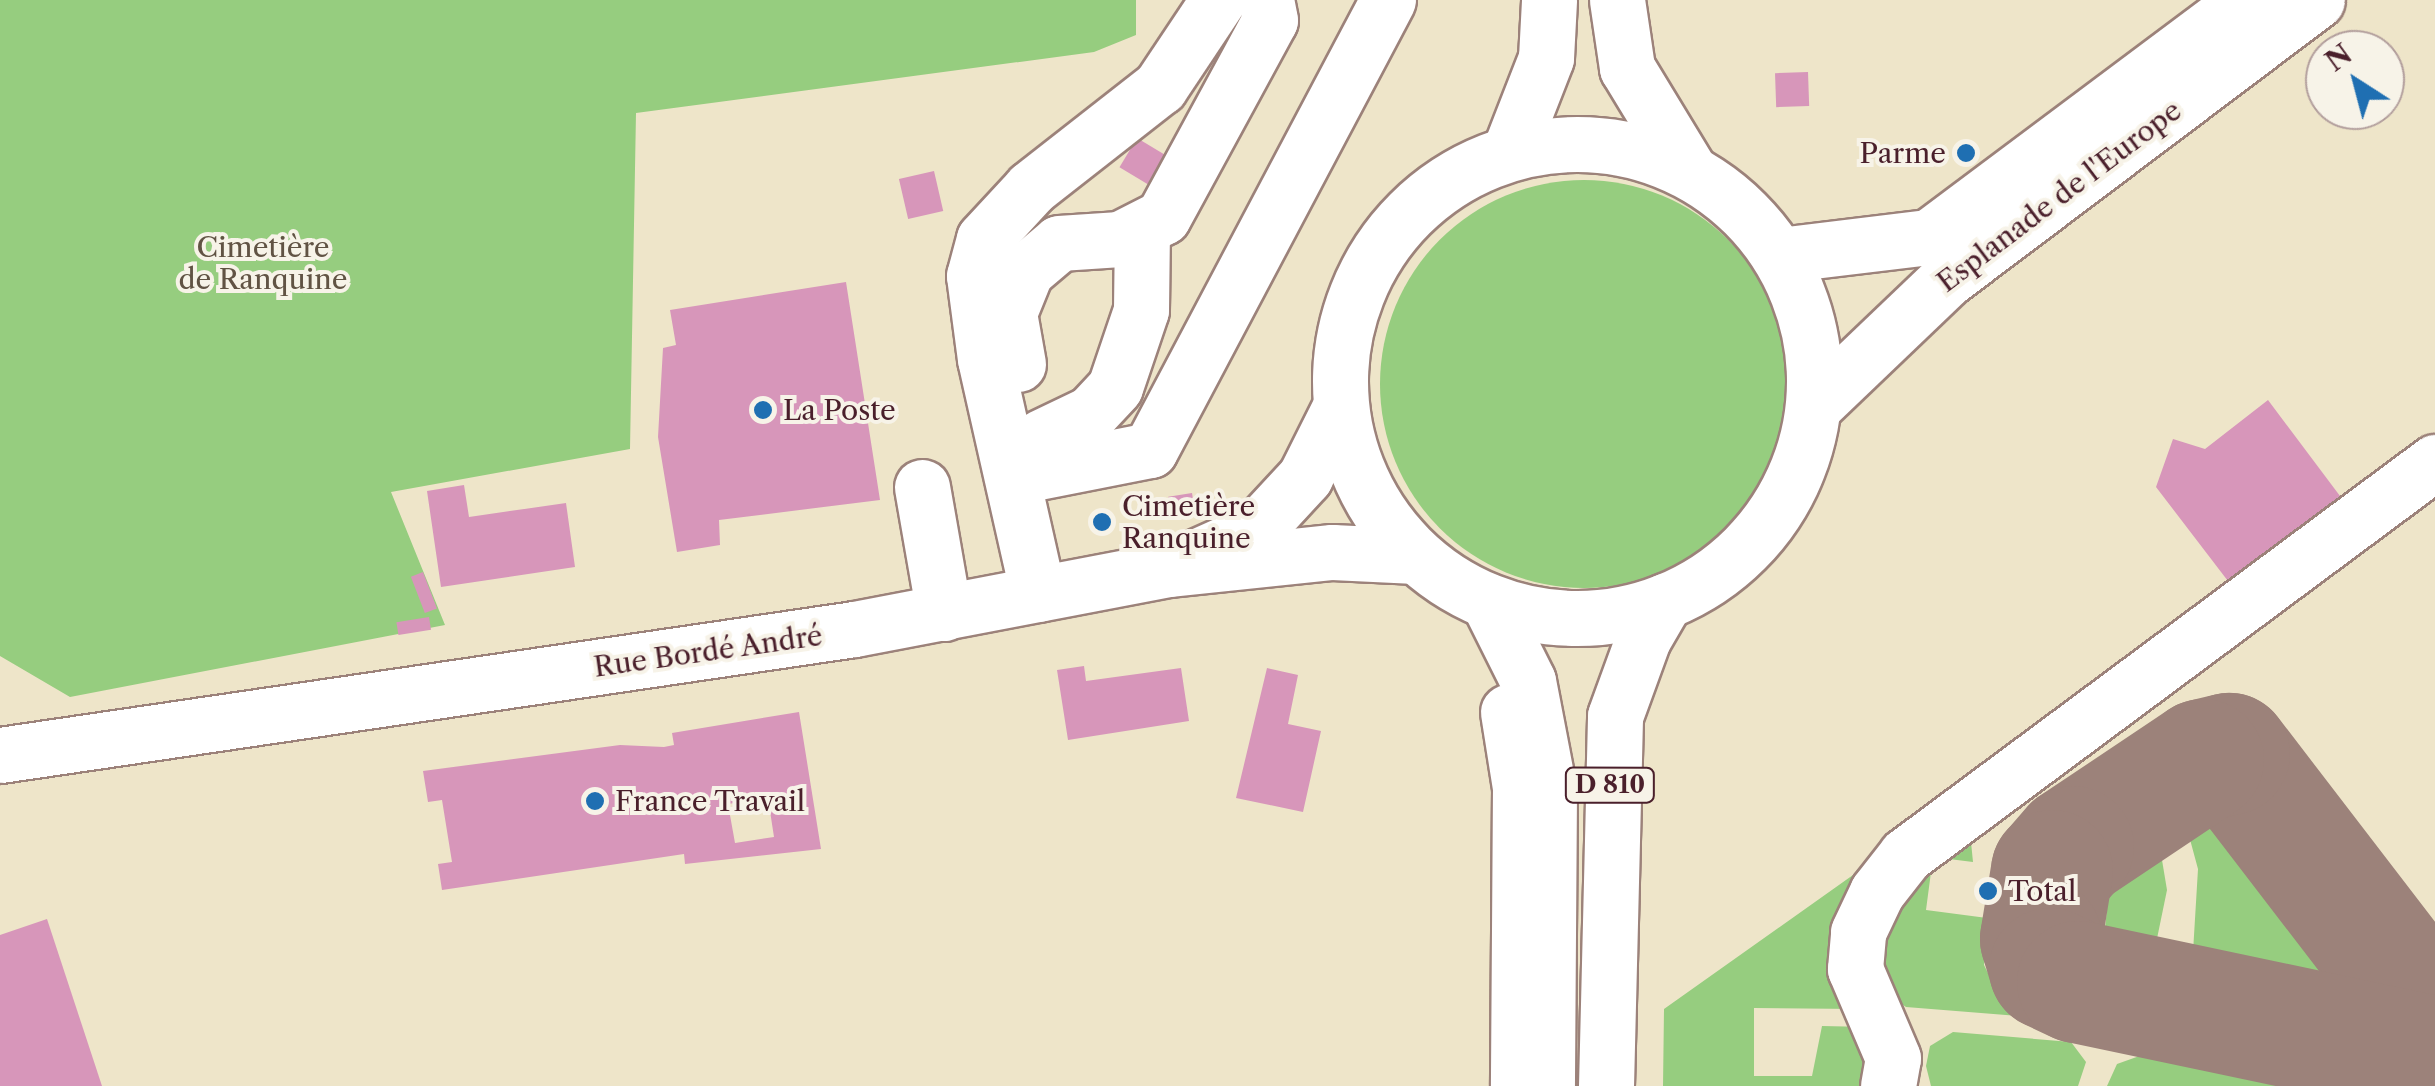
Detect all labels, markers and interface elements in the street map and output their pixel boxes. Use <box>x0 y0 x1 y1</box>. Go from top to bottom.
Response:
north arrow <box>2305 30 2405 130</box>
text: N <box>2319 36 2358 78</box>
street label: Esplanade de l'Europe <box>1930 93 2188 299</box>
place label: Parme <box>1860 136 1946 170</box>
marker: Parme <box>1955 142 1977 164</box>
park label: Cimetière de Ranquine <box>179 230 347 296</box>
place label: La Poste <box>783 393 896 427</box>
marker: La Poste <box>752 399 774 421</box>
place label: Cimetière Ranquine <box>1122 489 1255 555</box>
marker: Cimetière Ranquine <box>1091 511 1113 533</box>
street label: Rue Bordé André <box>591 618 825 684</box>
road number: D 810 <box>1562 765 1658 805</box>
place label: France Travail <box>615 784 806 818</box>
marker: France Travail <box>584 790 606 812</box>
place label: Total <box>2008 874 2076 908</box>
marker: Total <box>1977 880 1999 902</box>

